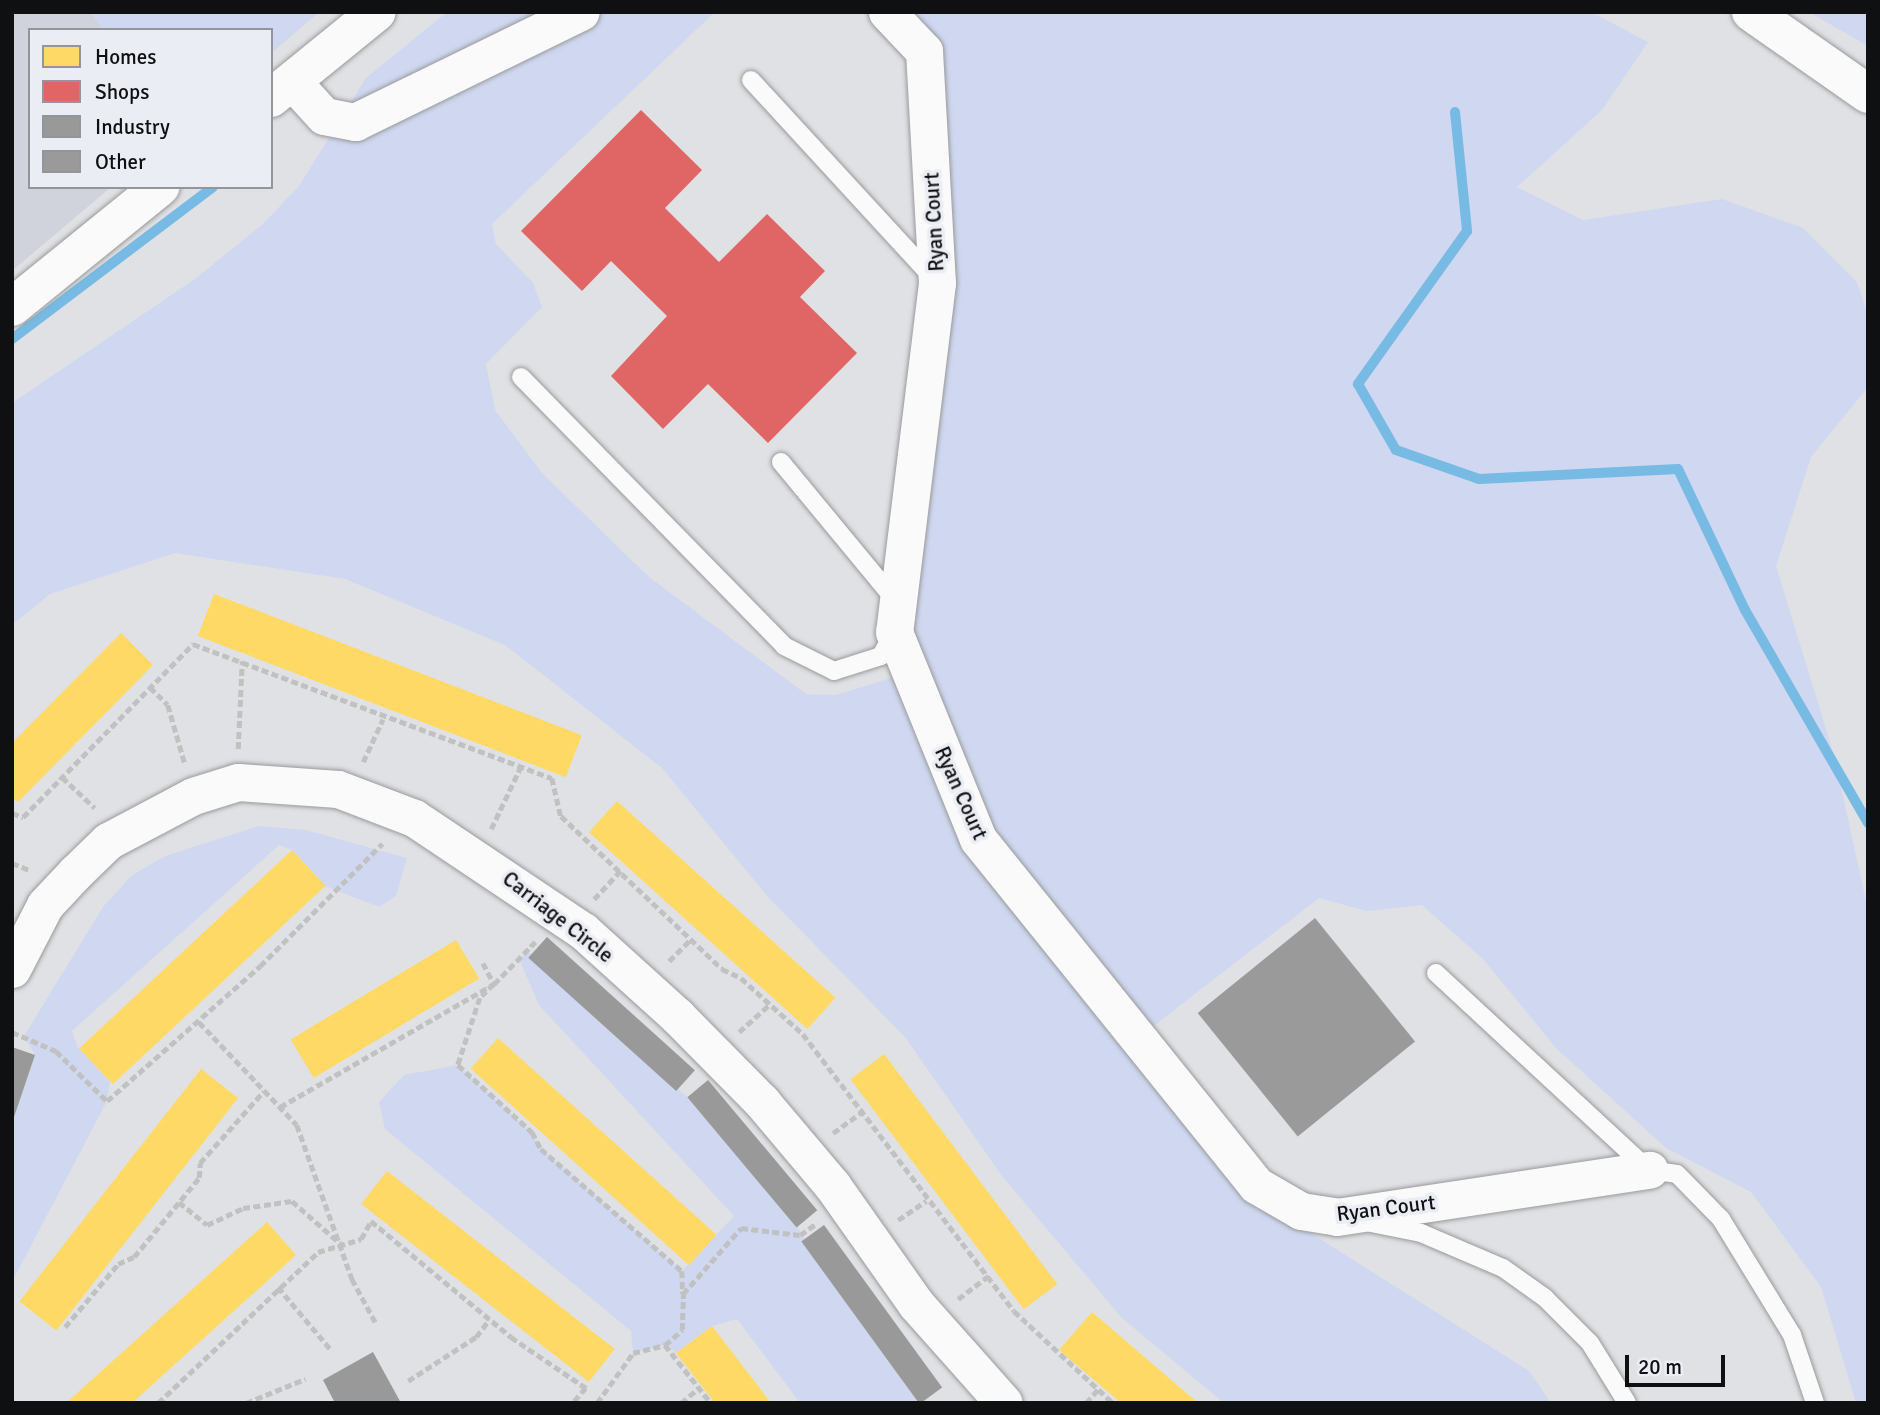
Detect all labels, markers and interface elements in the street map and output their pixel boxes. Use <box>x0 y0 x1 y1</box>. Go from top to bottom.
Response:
legend <box>28 28 273 189</box>
text: Homes <box>95 44 157 70</box>
text: Shops <box>95 79 149 105</box>
text: Industry <box>95 114 170 140</box>
text: Other <box>95 149 146 175</box>
street label: Ryan Court <box>919 172 949 272</box>
street label: Ryan Court <box>929 743 993 843</box>
street label: Carriage Circle <box>498 866 618 968</box>
street label: Ryan Court <box>1335 1189 1437 1227</box>
scale bar <box>1628 1342 1728 1386</box>
text: 20 m <box>1638 1354 1682 1380</box>

